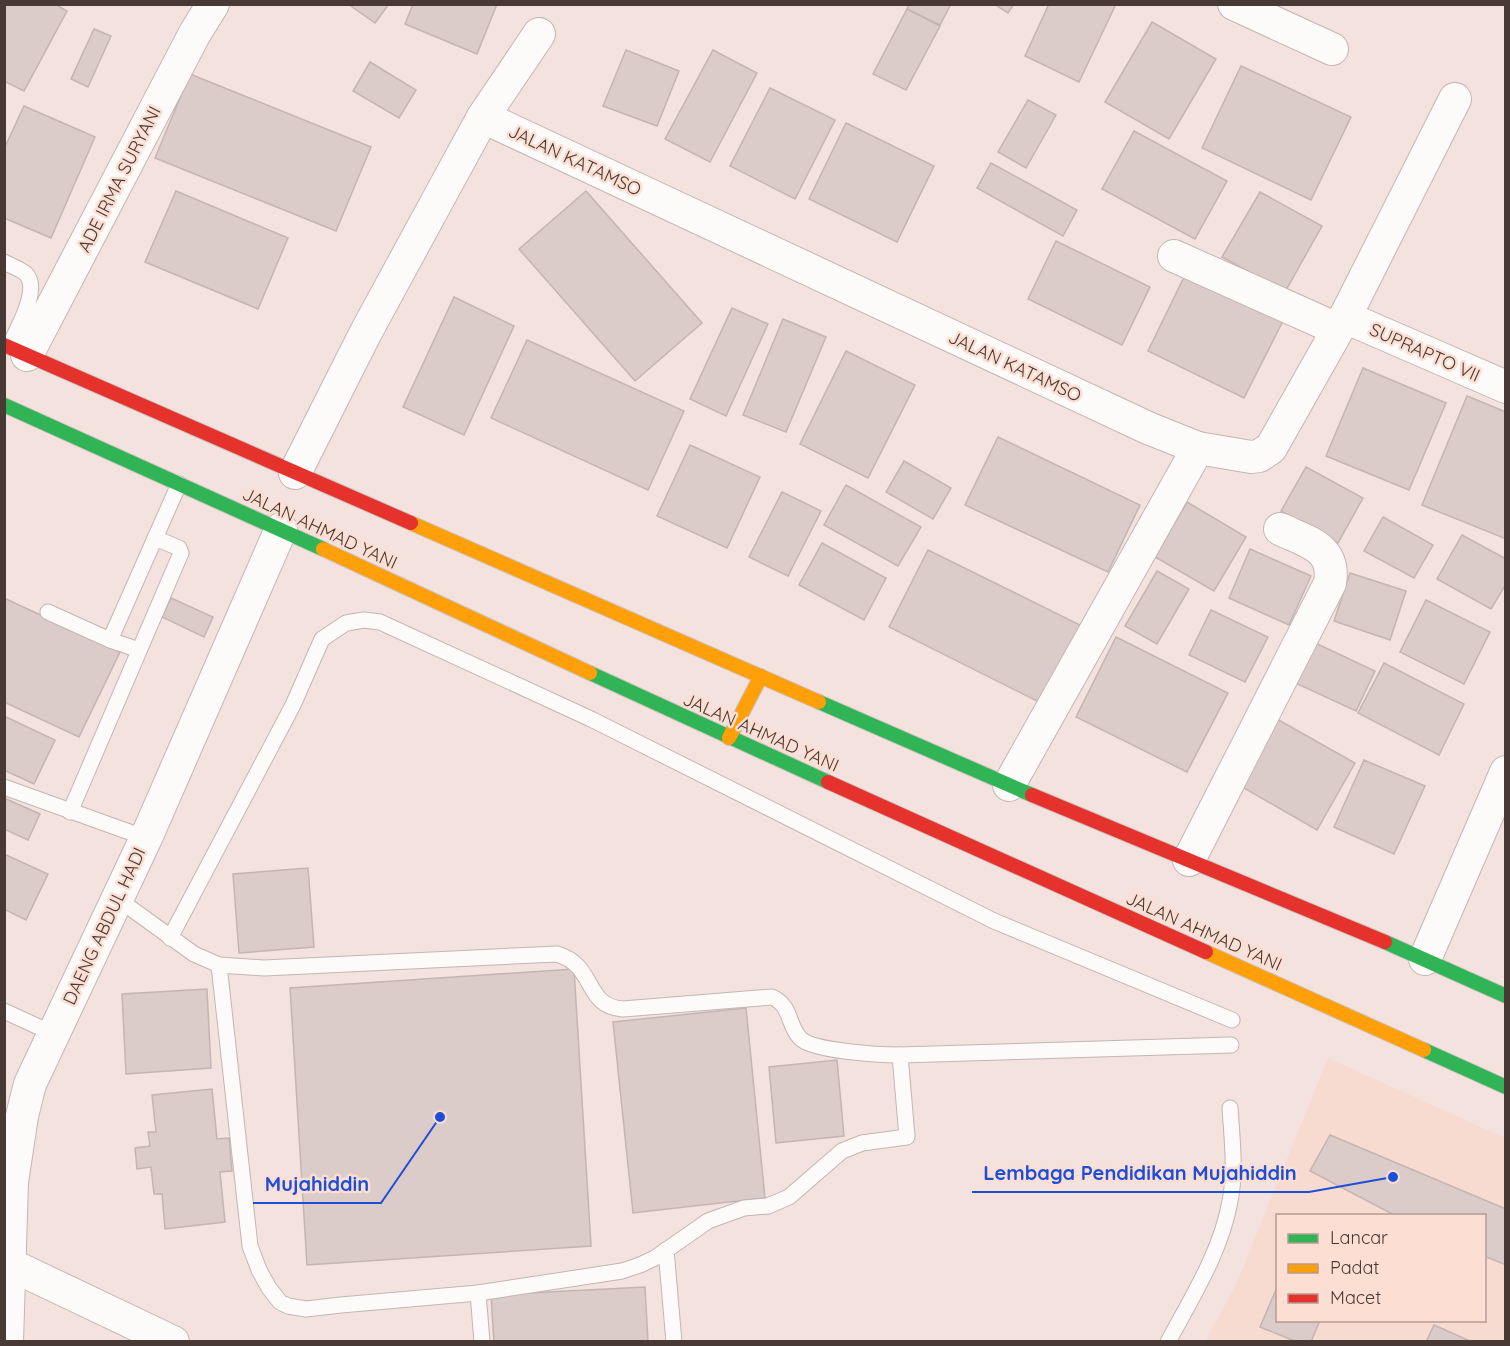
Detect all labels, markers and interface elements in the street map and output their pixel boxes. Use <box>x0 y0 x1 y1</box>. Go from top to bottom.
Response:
street label: ADE IRMA SURYANI <box>72 102 166 256</box>
street label: JALAN KATAMSO <box>505 119 645 201</box>
street label: SUPRAPTO VII <box>1366 317 1484 387</box>
street label: JALAN KATAMSO <box>945 325 1085 407</box>
street label: JALAN AHMAD YANI <box>239 482 401 574</box>
street label: JALAN AHMAD YANI <box>679 687 843 777</box>
street label: DAENG ABDUL HADI <box>57 844 151 1008</box>
street label: JALAN AHMAD YANI <box>1122 886 1286 976</box>
callout: Lembaga Pendidikan Mujahiddin <box>972 1154 1309 1192</box>
text: Lembaga Pendidikan Mujahiddin <box>983 1160 1297 1185</box>
callout: Mujahiddin <box>253 1165 381 1203</box>
text: Mujahiddin <box>265 1171 369 1196</box>
legend <box>1276 1214 1486 1322</box>
text: Lancar <box>1330 1226 1388 1249</box>
text: Padat <box>1330 1256 1379 1279</box>
text: Macet <box>1330 1286 1381 1309</box>

